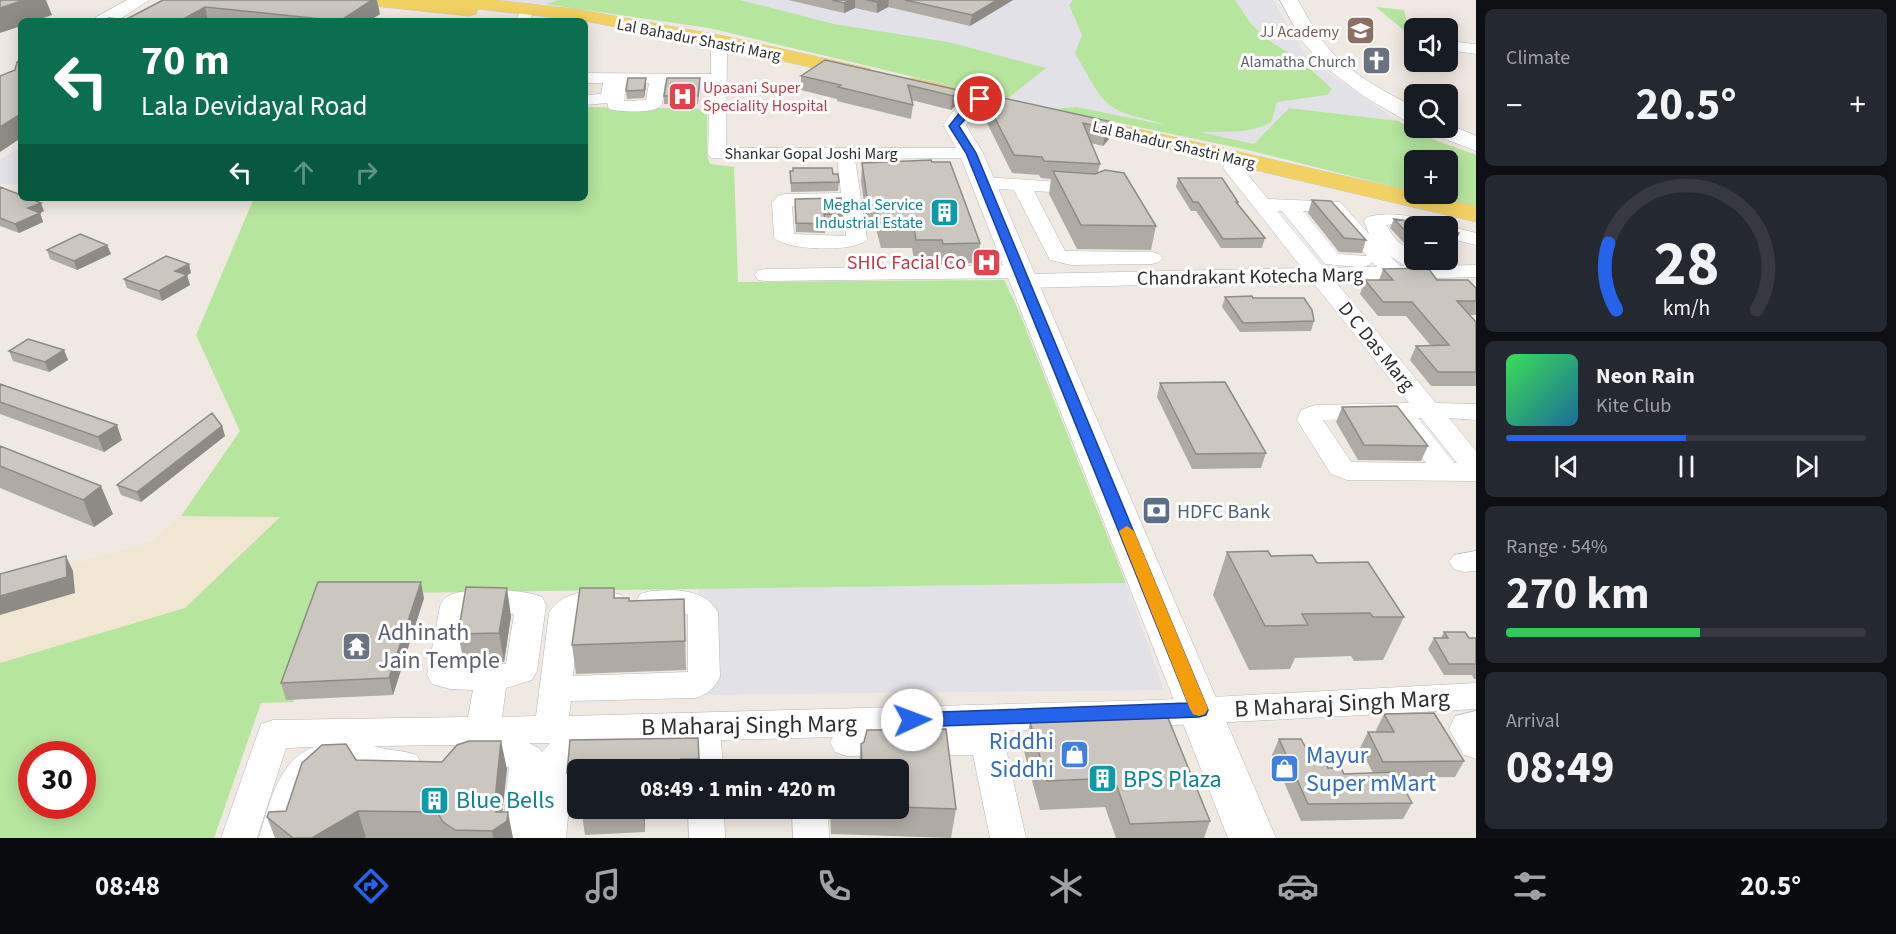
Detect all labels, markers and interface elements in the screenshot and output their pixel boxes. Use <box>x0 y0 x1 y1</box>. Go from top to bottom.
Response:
street label: Lal Bahadur Shastri Marg <box>615 13 783 67</box>
school or university icon: JJ Academy <box>1344 15 1376 47</box>
map controls <box>1404 18 1458 270</box>
button: sound <box>1404 18 1458 72</box>
place label: JJ Academy <box>1260 21 1340 43</box>
text: 70 m <box>141 31 230 91</box>
icon: left <box>42 42 120 120</box>
text: Climate <box>1506 44 1570 72</box>
church icon: Alamatha Church <box>1361 45 1393 77</box>
place label: Alamatha Church <box>1241 51 1356 73</box>
pin <box>954 73 1005 124</box>
text: 20.5° <box>1635 73 1737 137</box>
place label: Upasani Super Speciality Hospital <box>703 77 828 117</box>
hospital icon: Upasani Super Speciality Hospital <box>666 80 698 112</box>
icon: arrive <box>963 82 996 115</box>
text: − <box>1506 82 1522 129</box>
text: + <box>1850 82 1866 129</box>
button: search <box>1404 84 1458 138</box>
text: Lala Devidayal Road <box>141 87 368 126</box>
street label: Lal Bahadur Shastri Marg <box>1090 116 1257 174</box>
street label: Shankar Gopal Joshi Marg <box>724 143 898 165</box>
button: + <box>1404 150 1458 204</box>
icon: left <box>224 156 257 189</box>
icon: ahead <box>287 156 320 189</box>
icon: right <box>350 156 383 189</box>
place label: Meghal Service Industrial Estate <box>815 194 923 234</box>
building icon: Meghal Service Industrial Estate <box>928 197 960 229</box>
button: − <box>1404 216 1458 270</box>
text: 28 <box>1653 220 1719 309</box>
hospital icon: SHIC Facial Co <box>971 246 1003 278</box>
place label: SHIC Facial Co <box>847 249 966 277</box>
street label: Chandrakant Kotecha Marg <box>1137 261 1363 293</box>
text: km/h <box>1662 294 1710 325</box>
street label: D C Das Marg <box>1331 296 1421 397</box>
text: Neon Rain <box>1596 360 1695 392</box>
text: Kite Club <box>1596 392 1671 420</box>
icon: previous <box>1550 450 1583 483</box>
icon: pause <box>1670 450 1703 483</box>
icon: next <box>1790 450 1823 483</box>
bank icon: HDFC Bank <box>1140 495 1172 527</box>
place label: HDFC Bank <box>1177 498 1270 526</box>
text: Range · 54% <box>1506 533 1607 561</box>
text: 270 km <box>1506 562 1650 626</box>
place label: Adhinath Jain Temple <box>378 615 500 678</box>
temple icon: Adhinath Jain Temple <box>341 630 373 662</box>
street label: B Maharaj Singh Marg <box>1233 680 1451 727</box>
position arrow <box>880 688 944 752</box>
street label: B Maharaj Singh Marg <box>641 706 857 745</box>
text: Arrival <box>1506 707 1560 735</box>
place label: Riddhi Siddhi <box>989 724 1054 787</box>
text: 08:49 <box>1506 736 1615 800</box>
place label: Mayur Super mMart <box>1306 738 1436 801</box>
shop icon: Riddhi Siddhi <box>1059 739 1091 771</box>
speed limit sign: 30 <box>18 741 96 819</box>
shop icon: Mayur Super mMart <box>1269 753 1301 785</box>
place label: BPS Plaza <box>1123 762 1222 797</box>
building icon: BPS Plaza <box>1086 763 1118 795</box>
text: 08:49 · 1 min · 420 m <box>640 773 836 805</box>
place label: Blue Bells <box>456 783 554 818</box>
building icon: Blue Bells <box>419 784 451 816</box>
icon: directions <box>350 865 392 907</box>
icon: music <box>582 865 624 907</box>
icon: phone <box>813 865 855 907</box>
icon: climate <box>1045 865 1087 907</box>
icon: car <box>1277 865 1319 907</box>
icon: filters <box>1509 865 1551 907</box>
text: 08:48 <box>95 867 160 906</box>
text: 20.5° <box>1740 867 1801 906</box>

